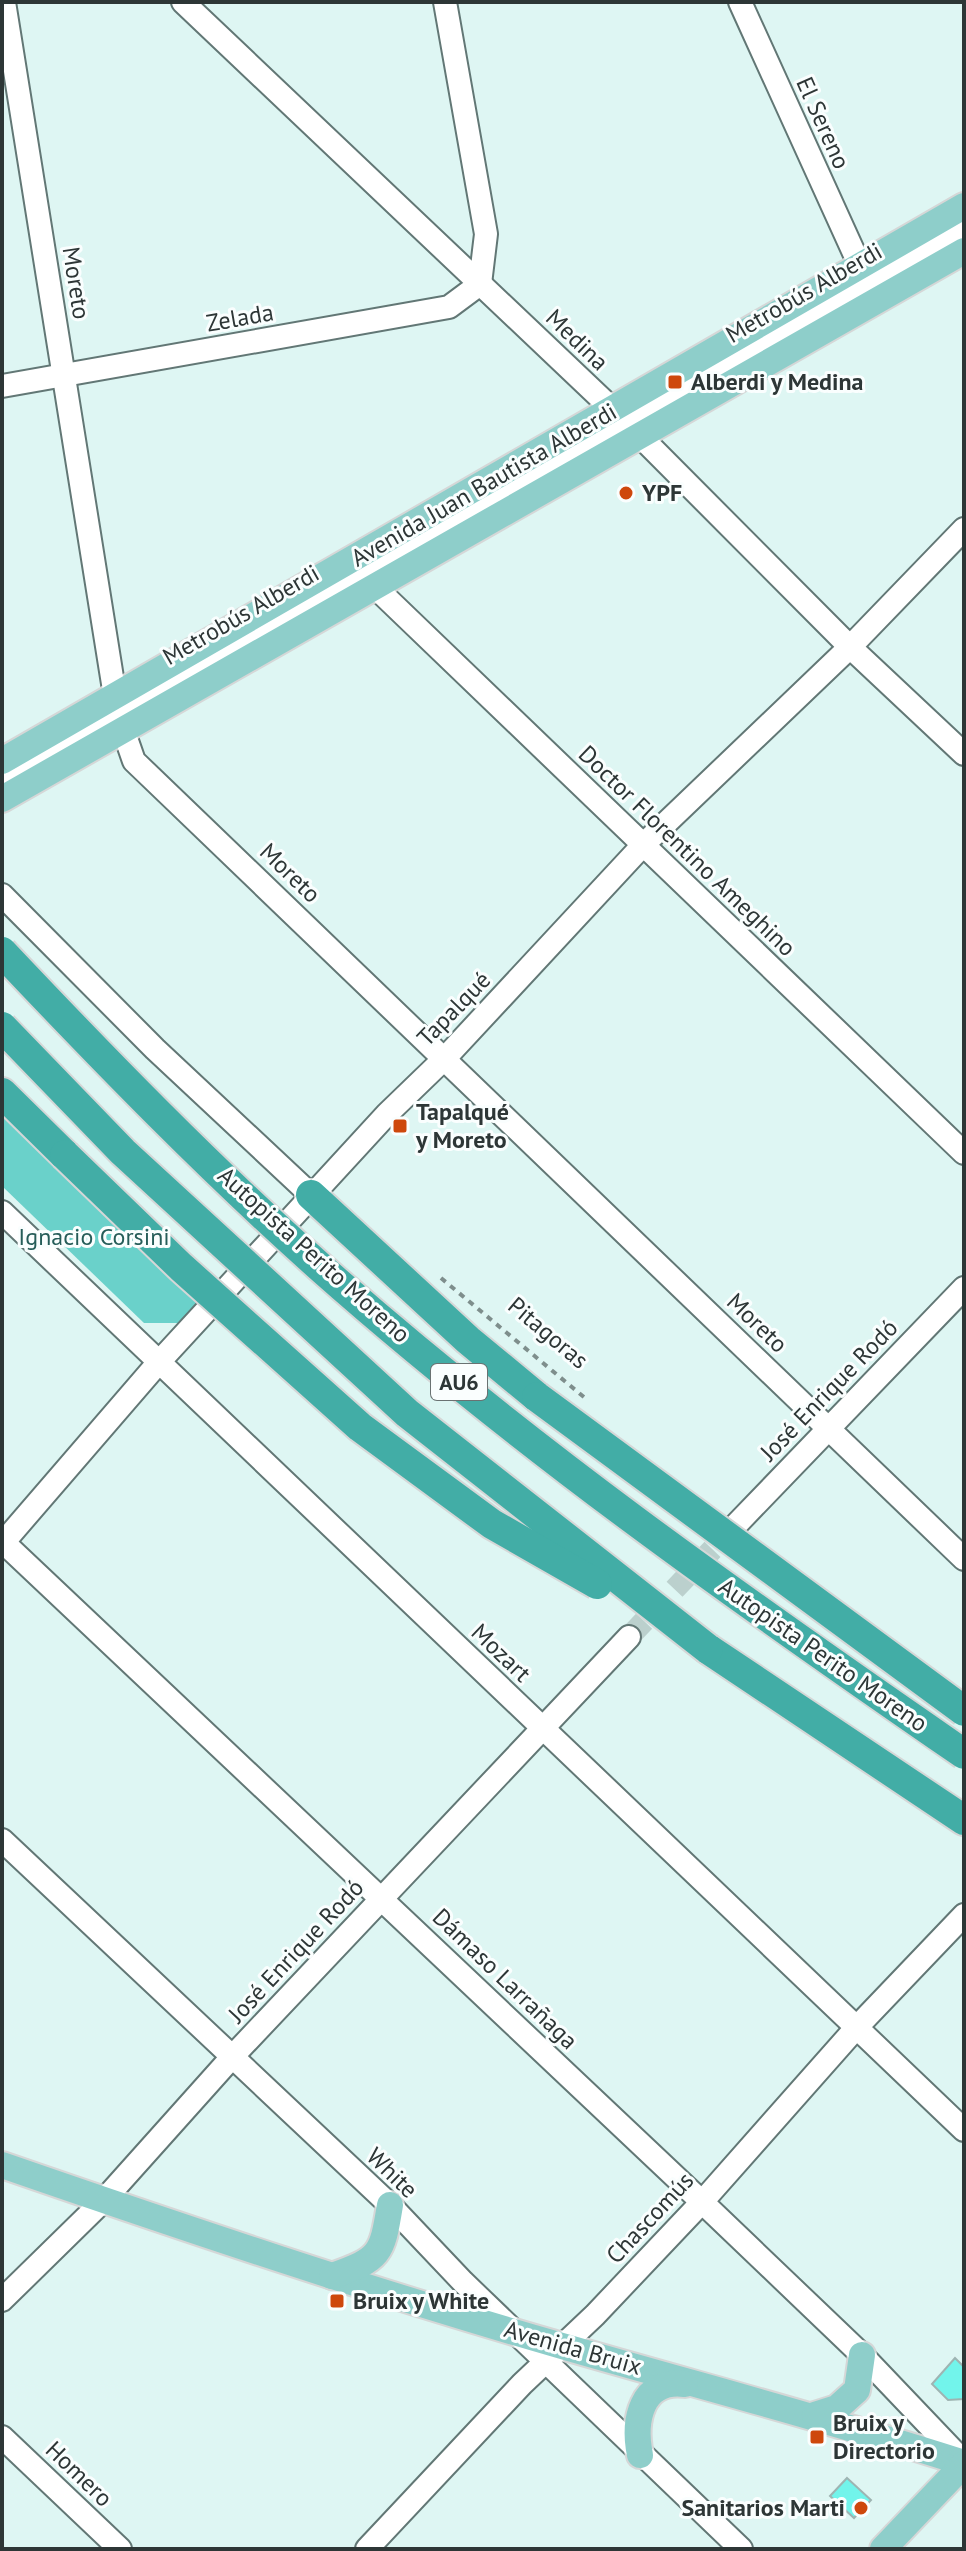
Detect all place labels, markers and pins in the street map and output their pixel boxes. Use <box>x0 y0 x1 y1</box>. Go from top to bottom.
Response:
place label: Alberdi y Medina <box>691 366 864 397</box>
marker: Alberdi y Medina <box>666 373 684 391</box>
place label: YPF <box>641 477 682 508</box>
marker: YPF <box>617 484 635 502</box>
place label: Tapalqué y Moreto <box>415 1096 509 1155</box>
marker: Tapalqué y Moreto <box>391 1117 409 1135</box>
place label: Bruix y White <box>353 2285 489 2316</box>
marker: Bruix y White <box>328 2292 346 2310</box>
place label: Bruix y Directorio <box>833 2407 935 2466</box>
marker: Bruix y Directorio <box>808 2428 826 2446</box>
place label: Sanitarios Marti <box>682 2492 845 2523</box>
marker: Sanitarios Marti <box>852 2499 870 2517</box>

